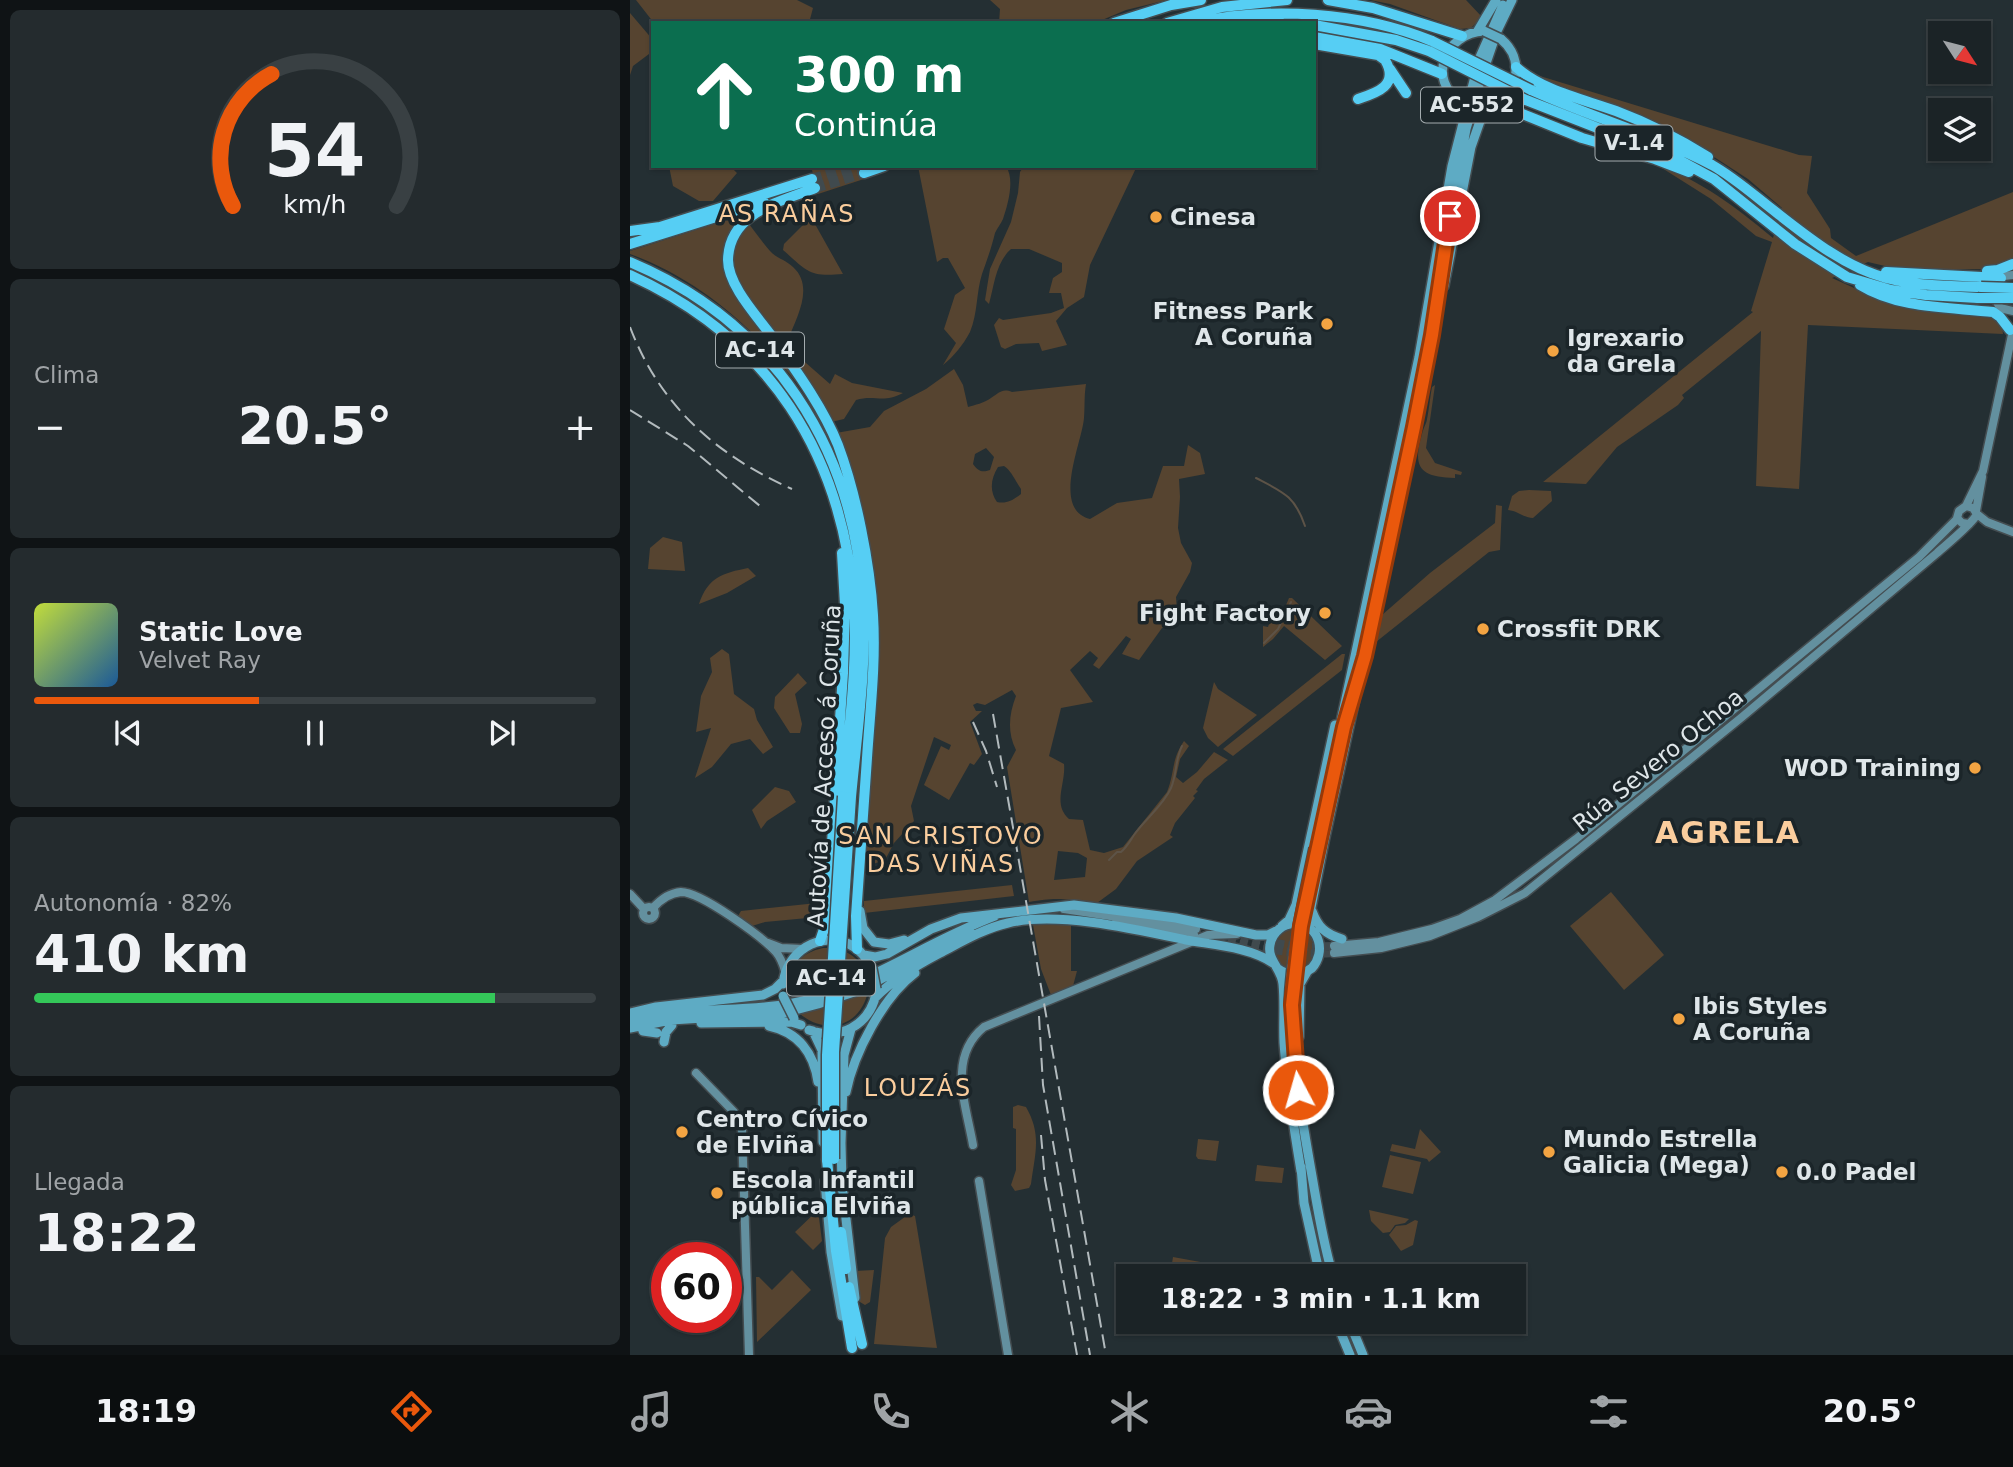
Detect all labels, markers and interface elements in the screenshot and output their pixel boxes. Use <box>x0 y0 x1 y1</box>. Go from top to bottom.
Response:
north arrow <box>1928 21 1992 84</box>
map controls <box>1928 21 1991 161</box>
text: 300 m <box>794 47 964 104</box>
icon: ahead <box>679 49 770 140</box>
road number: AC-552 <box>1421 88 1523 122</box>
button: layers <box>1928 98 1991 161</box>
text: Continúa <box>794 106 938 144</box>
text: 54 <box>264 108 366 193</box>
road number: V-1.4 <box>1595 125 1672 160</box>
pin <box>1420 186 1480 246</box>
text: km/h <box>283 189 347 218</box>
icon: arrive <box>1431 197 1469 235</box>
district label: AS RAÑAS <box>718 198 856 228</box>
place label: Cinesa <box>1170 204 1256 230</box>
marker: Cinesa <box>1148 209 1164 225</box>
place label: Fitness Park A Coruña <box>1153 298 1314 350</box>
marker: Fitness Park A Coruña <box>1319 316 1335 332</box>
place label: Igrexario da Grela <box>1567 325 1684 377</box>
road number: AC-14 <box>716 332 804 368</box>
marker: Igrexario da Grela <box>1545 343 1561 359</box>
text: Clima <box>34 362 99 388</box>
text: 20.5° <box>238 396 392 456</box>
text: − <box>34 405 66 449</box>
text: + <box>564 405 596 449</box>
place label: Fight Factory <box>1139 600 1311 626</box>
street label: Autovía de Acceso á Coruña <box>803 604 845 928</box>
marker: Fight Factory <box>1317 605 1333 621</box>
place label: Crossfit DRK <box>1497 616 1661 642</box>
text: Static Love <box>139 617 303 647</box>
marker: Crossfit DRK <box>1475 621 1491 637</box>
text: Velvet Ray <box>139 647 261 673</box>
street label: Rúa Severo Ochoa <box>1568 683 1748 837</box>
icon: previous <box>109 714 147 752</box>
icon: pause <box>296 714 334 752</box>
icon: next <box>483 714 521 752</box>
place label: WOD Training <box>1784 755 1961 781</box>
marker: WOD Training <box>1967 760 1983 776</box>
district label: AGRELA <box>1655 815 1801 850</box>
district label: SAN CRISTOVO DAS VIÑAS <box>838 822 1044 878</box>
text: Autonomía · 82% <box>34 890 232 916</box>
text: 410 km <box>34 924 249 984</box>
road number: AC-14 <box>787 960 875 996</box>
place label: Ibis Styles A Coruña <box>1693 993 1827 1045</box>
marker: Ibis Styles A Coruña <box>1671 1011 1687 1027</box>
position arrow <box>1261 1053 1335 1127</box>
district label: LOUZÁS <box>864 1073 972 1102</box>
place label: Centro Cívico de Elviña <box>696 1106 868 1158</box>
marker: Centro Cívico de Elviña <box>674 1124 690 1140</box>
place label: Mundo Estrella Galicia (Mega) <box>1563 1126 1758 1178</box>
marker: Mundo Estrella Galicia (Mega) <box>1541 1144 1557 1160</box>
place label: 0.0 Padel <box>1796 1159 1916 1185</box>
marker: 0.0 Padel <box>1774 1164 1790 1180</box>
place label: Escola Infantil pública Elviña <box>731 1167 915 1219</box>
text: Llegada <box>34 1169 125 1195</box>
marker: Escola Infantil pública Elviña <box>709 1185 725 1201</box>
text: 18:22 <box>34 1203 200 1263</box>
speed limit sign: 60 <box>651 1242 742 1333</box>
text: 18:22 · 3 min · 1.1 km <box>1161 1284 1481 1314</box>
icon: directions <box>387 1387 436 1436</box>
icon: music <box>627 1387 676 1436</box>
icon: phone <box>866 1387 915 1436</box>
icon: climate <box>1105 1387 1154 1436</box>
icon: car <box>1344 1387 1393 1436</box>
icon: filters <box>1584 1387 1633 1436</box>
text: 18:19 <box>95 1392 197 1430</box>
text: 20.5° <box>1823 1392 1918 1430</box>

